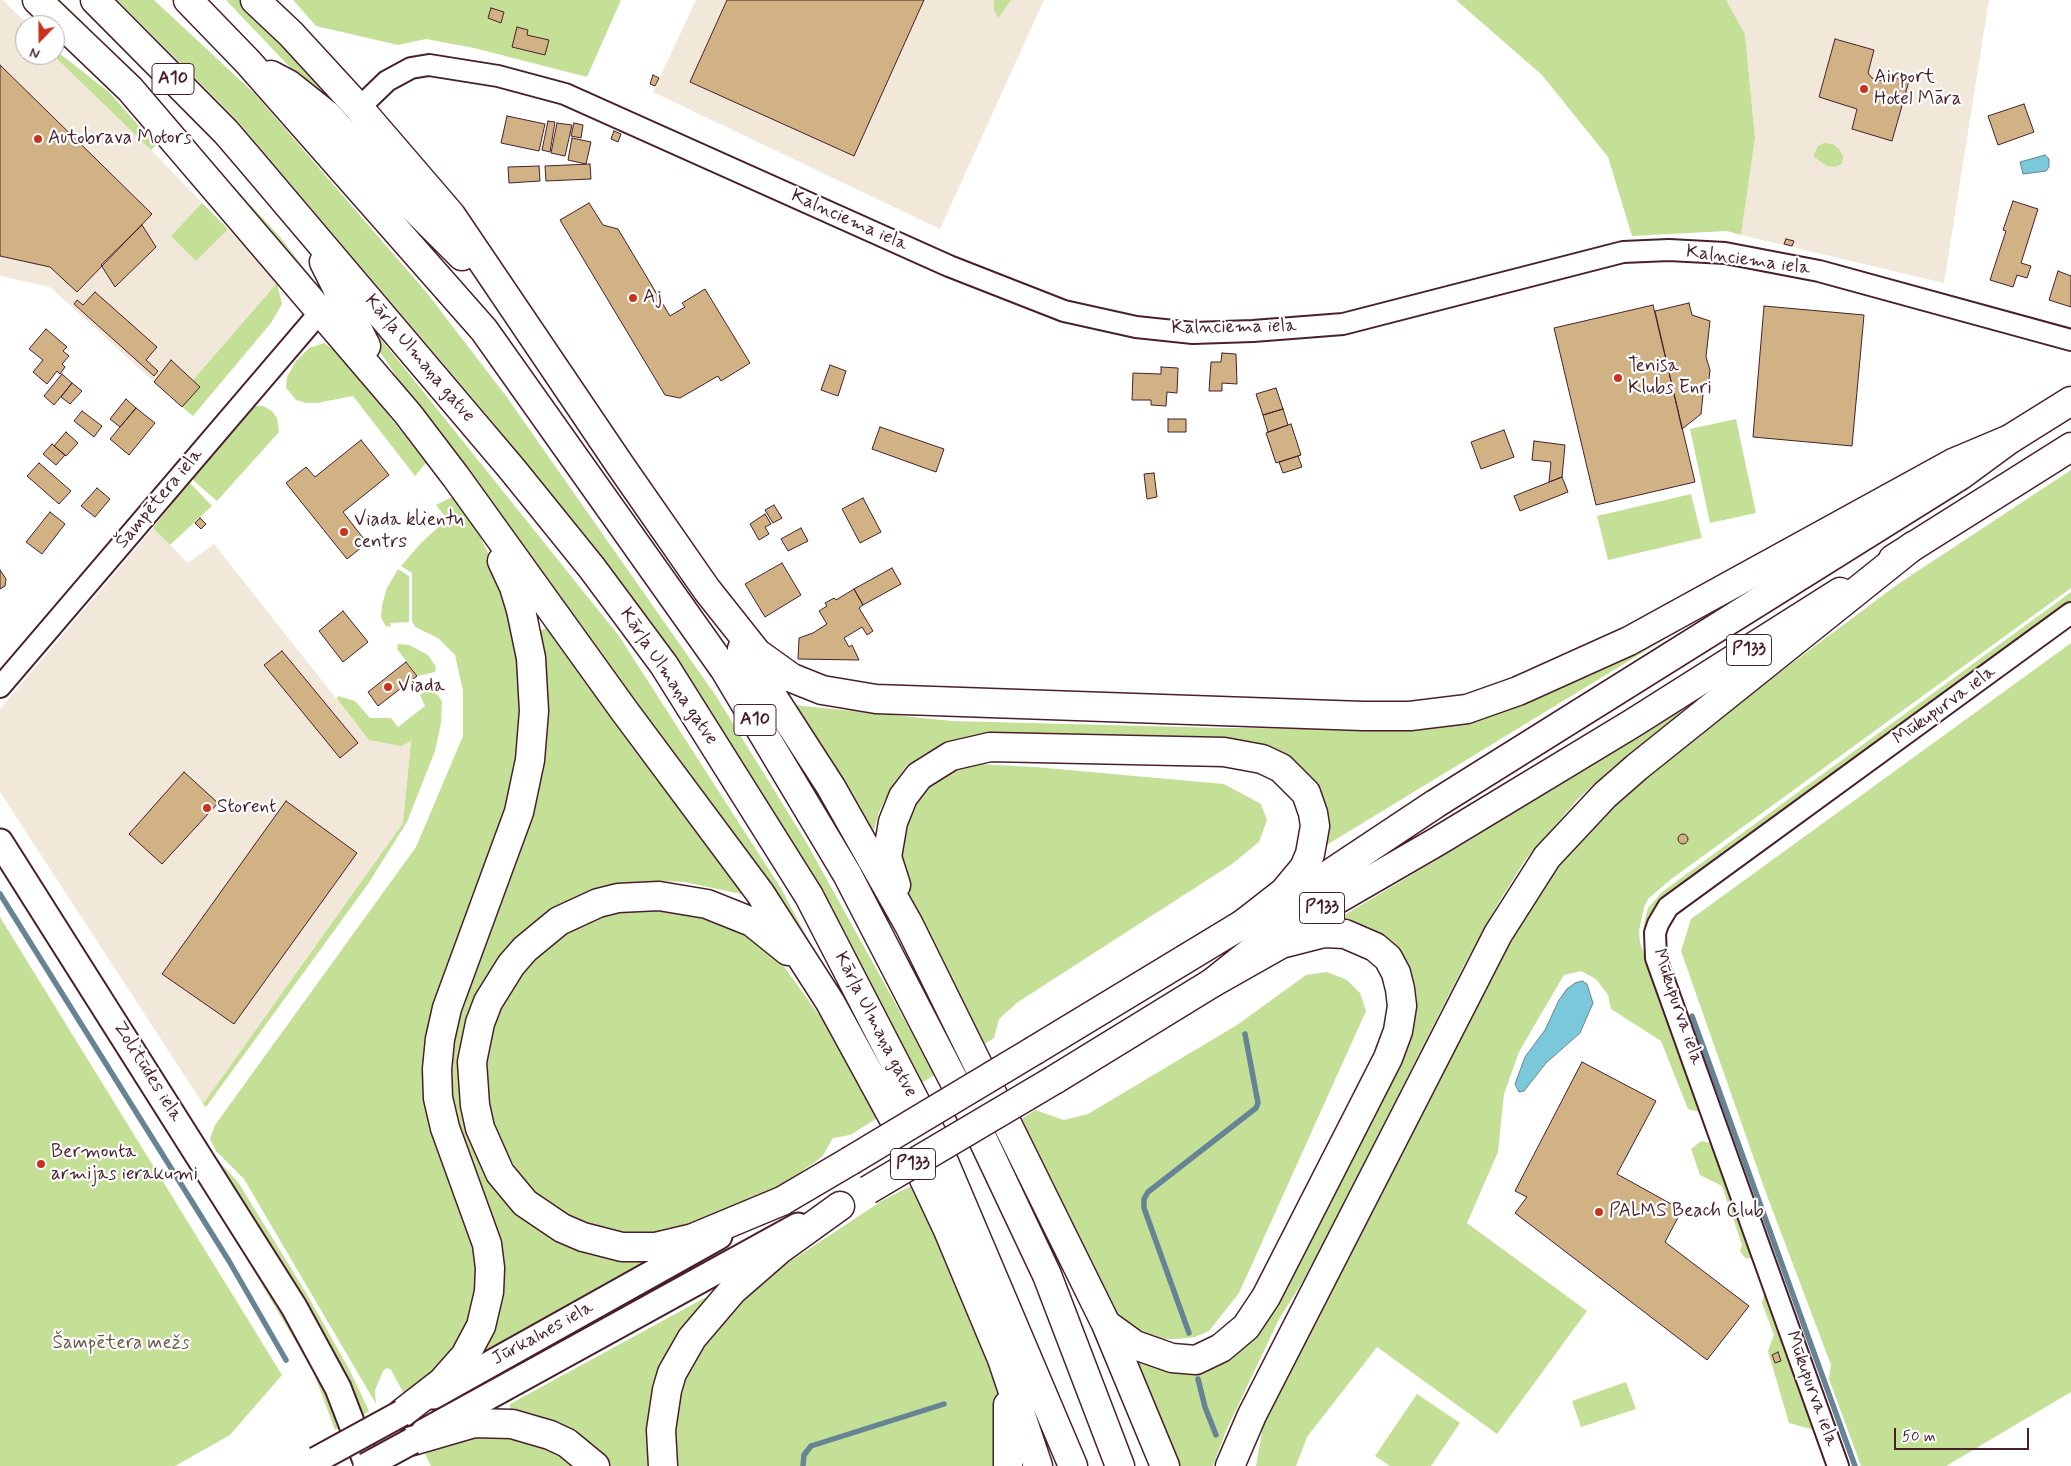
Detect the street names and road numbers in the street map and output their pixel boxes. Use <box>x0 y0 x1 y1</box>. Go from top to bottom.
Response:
road number: A10 <box>152 64 194 95</box>
street label: Kalnciema iela <box>787 185 911 257</box>
street label: Kalnciema iela <box>1684 241 1812 281</box>
street label: Kārļa Ulmaņa gatve <box>359 290 479 428</box>
street label: Kalnciema iela <box>1171 316 1297 340</box>
street label: Šampētera iela <box>111 444 209 554</box>
street label: Kārļa Ulmaņa gatve <box>614 604 722 750</box>
road number: P133 <box>1726 634 1772 666</box>
street label: Mūkupurva iela <box>1889 661 2001 751</box>
road number: A10 <box>734 704 776 736</box>
road number: P133 <box>1300 892 1344 924</box>
street label: Mūkupurva iela <box>1647 946 1707 1068</box>
street label: Kārļa Ulmaņa gatve <box>828 948 922 1102</box>
street label: Zolitūdes iela <box>107 1018 187 1126</box>
road number: P133 <box>890 1148 936 1180</box>
street label: Jūrkalnes iela <box>488 1297 598 1371</box>
street label: Mūkupurva iela <box>1780 1328 1842 1450</box>

